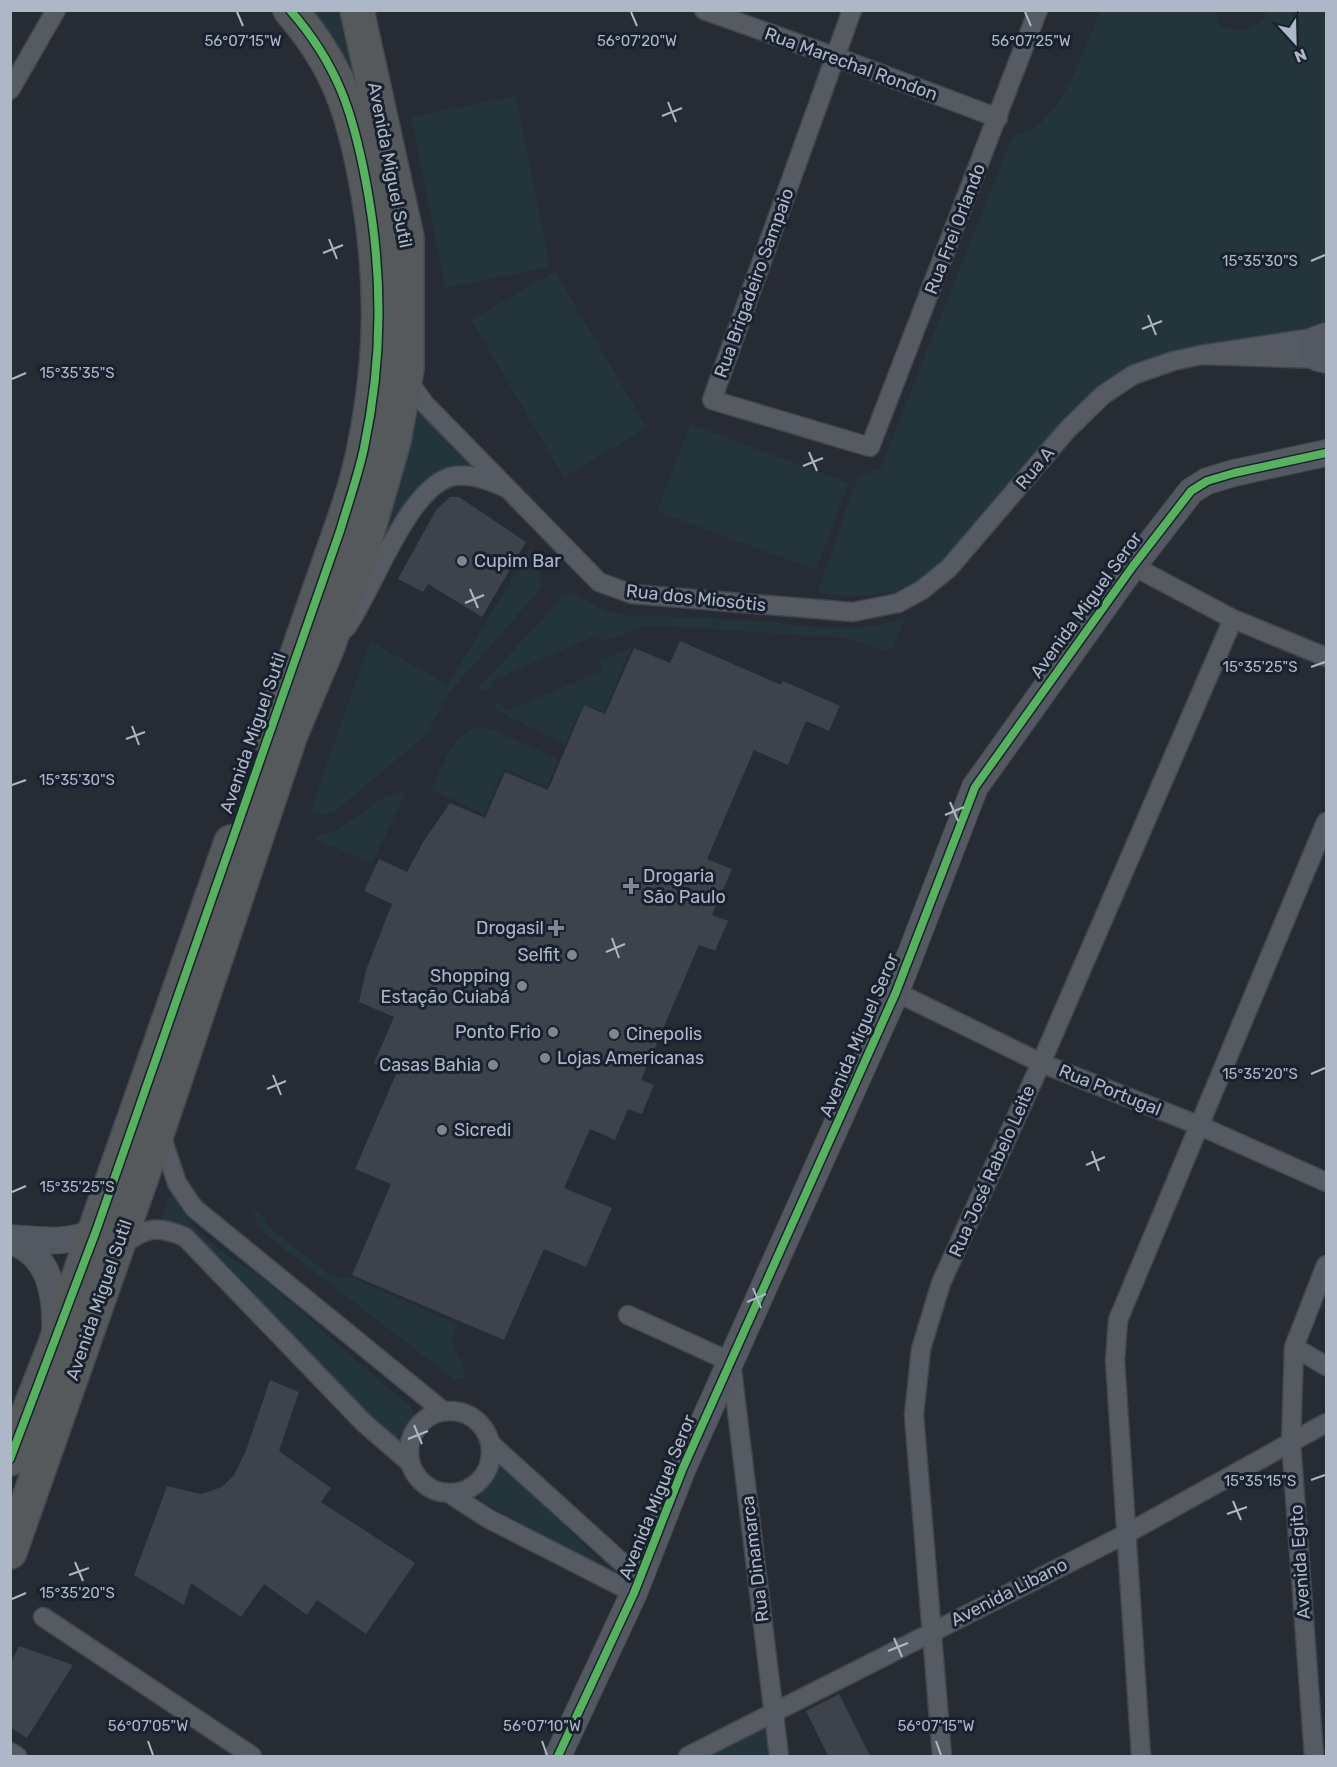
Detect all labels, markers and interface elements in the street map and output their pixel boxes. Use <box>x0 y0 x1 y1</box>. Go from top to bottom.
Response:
north arrow <box>1265 12 1325 72</box>
street label: Rua Marechal Rondon <box>762 22 940 106</box>
text: 56°07'15"W <box>204 32 282 50</box>
text: 56°07'20"W <box>597 32 677 50</box>
text: 56°07'25"W <box>991 32 1071 50</box>
text: N <box>1292 44 1309 66</box>
street label: Avenida Miguel Sutil <box>363 80 417 250</box>
street label: Rua Frei Orlando <box>920 161 990 297</box>
street label: Rua Brigadeiro Sampaio <box>709 185 799 381</box>
text: 15°35'30"S <box>1222 252 1298 270</box>
text: 15°35'35"S <box>39 364 115 382</box>
street label: Rua A <box>1011 442 1059 494</box>
street label: Avenida Miguel Seror <box>1025 527 1147 683</box>
place label: Cupim Bar <box>474 550 561 572</box>
marker: Cupim Bar <box>455 554 469 568</box>
street label: Rua dos Miosótis <box>625 580 767 616</box>
street label: Avenida Miguel Sutil <box>215 650 291 816</box>
text: 15°35'25"S <box>1222 658 1298 676</box>
text: 15°35'30"S <box>39 771 115 789</box>
place label: Drogaria São Paulo <box>643 865 726 908</box>
marker: Drogaria São Paulo <box>624 879 638 893</box>
place label: Drogasil <box>476 917 544 939</box>
marker: Drogasil <box>549 921 563 935</box>
place label: Selfit <box>517 944 560 966</box>
marker: Selfit <box>565 948 579 962</box>
street label: Avenida Miguel Seror <box>815 950 904 1120</box>
place label: Shopping Estação Cuiabá <box>381 965 510 1008</box>
marker: Shopping Estação Cuiabá <box>515 979 529 993</box>
place label: Ponto Frio <box>455 1021 541 1043</box>
place label: Cinepolis <box>626 1023 702 1045</box>
marker: Ponto Frio <box>546 1025 560 1039</box>
marker: Cinepolis <box>607 1027 621 1041</box>
place label: Lojas Americanas <box>557 1047 704 1069</box>
marker: Lojas Americanas <box>538 1051 552 1065</box>
place label: Casas Bahia <box>379 1054 481 1076</box>
marker: Casas Bahia <box>486 1058 500 1072</box>
street label: Rua Portugal <box>1056 1059 1164 1121</box>
text: 15°35'20"S <box>1222 1065 1298 1083</box>
street label: Rua José Rabelo Leite <box>944 1082 1040 1260</box>
place label: Sicredi <box>454 1119 511 1141</box>
marker: Sicredi <box>435 1123 449 1137</box>
text: 15°35'25"S <box>39 1178 115 1196</box>
street label: Avenida Miguel Sutil <box>61 1217 137 1383</box>
street label: Avenida Miguel Seror <box>614 1411 700 1583</box>
text: 15°35'15"S <box>1224 1472 1296 1490</box>
street label: Rua Dinamarca <box>736 1495 774 1623</box>
street label: Avenida Egito <box>1285 1504 1315 1620</box>
street label: Avenida Libano <box>947 1553 1071 1631</box>
text: 15°35'20"S <box>39 1584 115 1602</box>
text: 56°07'05"W <box>108 1717 188 1735</box>
text: 56°07'10"W <box>503 1717 581 1735</box>
text: 56°07'15"W <box>897 1717 975 1735</box>

